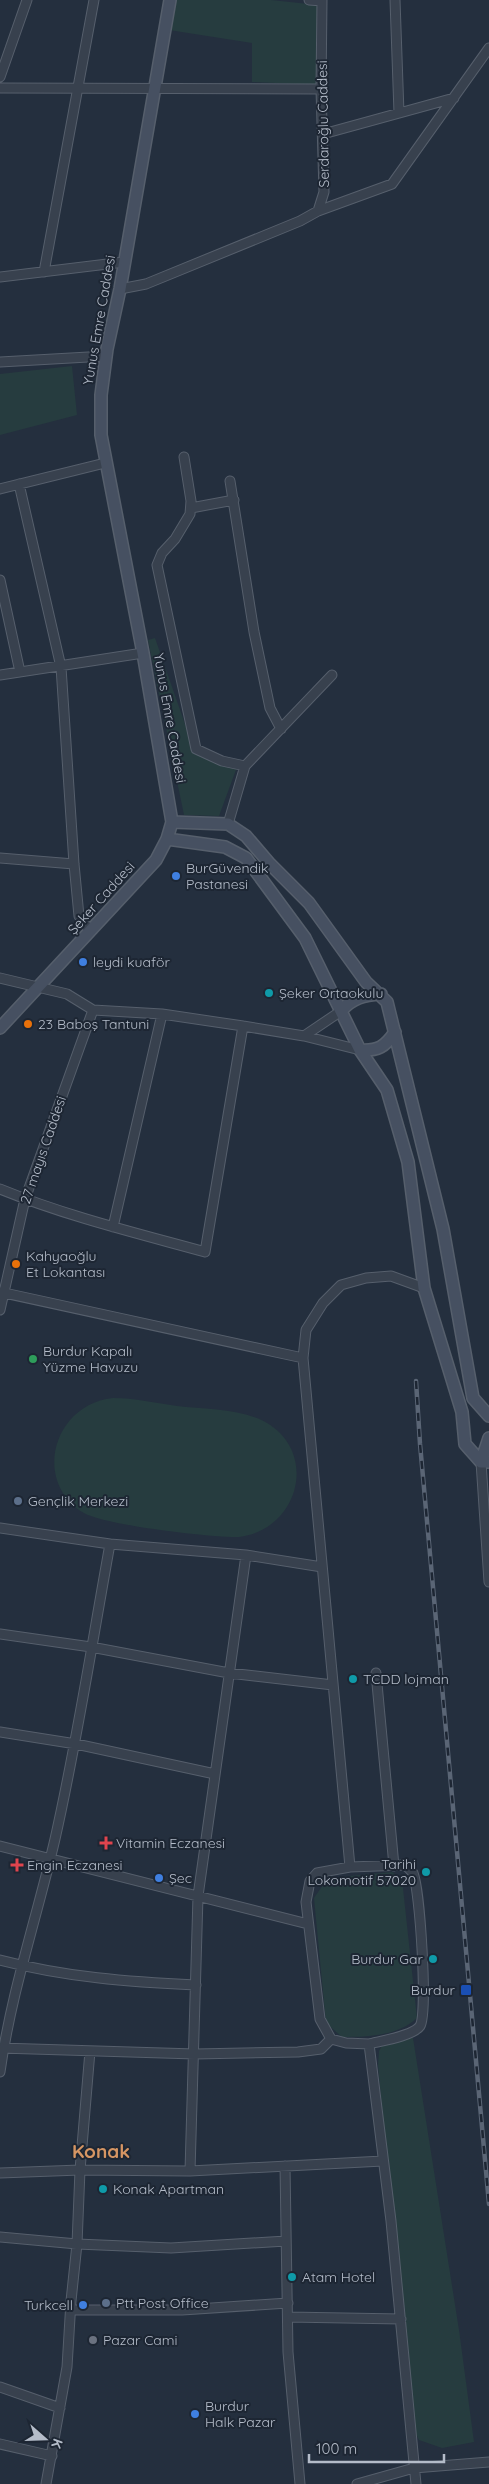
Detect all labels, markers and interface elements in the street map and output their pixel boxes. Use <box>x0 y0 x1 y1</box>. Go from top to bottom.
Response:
street label: Serdaroğlu Caddesi <box>313 60 333 188</box>
street label: Yunus Emre Caddesi <box>79 254 119 386</box>
street label: Yunus Emre Caddesi <box>150 652 190 784</box>
street label: Şeker Caddesi <box>63 858 139 938</box>
place label: BurGüvendik Pastanesi <box>186 859 268 893</box>
marker: BurGüvendik Pastanesi <box>170 870 182 882</box>
place label: leydi kuaför <box>93 953 170 971</box>
marker: leydi kuaför <box>77 956 89 968</box>
place label: Şeker Ortaokulu <box>279 984 383 1002</box>
marker: Şeker Ortaokulu <box>263 987 275 999</box>
place label: 23 Baboş Tantuni <box>38 1015 149 1033</box>
marker: 23 Baboş Tantuni <box>22 1018 34 1030</box>
street label: 27 mayıs Caddesi <box>16 1094 70 1206</box>
place label: Kahyaoğlu Et Lokantası <box>26 1247 105 1281</box>
marker: Kahyaoğlu Et Lokantası <box>10 1258 22 1270</box>
place label: Burdur Kapalı Yüzme Havuzu <box>43 1342 138 1376</box>
marker: Burdur Kapalı Yüzme Havuzu <box>27 1353 39 1365</box>
place label: Gençlik Merkezi <box>28 1492 128 1510</box>
marker: Gençlik Merkezi <box>12 1495 24 1507</box>
place label: TCDD lojman <box>363 1670 449 1688</box>
marker: TCDD lojman <box>347 1673 359 1685</box>
place label: Vitamin Eczanesi <box>116 1834 225 1852</box>
marker: Vitamin Eczanesi <box>100 1837 112 1849</box>
place label: Tarihi Lokomotif 57020 <box>307 1855 416 1889</box>
place label: Engin Eczanesi <box>27 1856 123 1874</box>
marker: Engin Eczanesi <box>11 1859 23 1871</box>
marker: Tarihi Lokomotif 57020 <box>420 1866 432 1878</box>
place label: Şec <box>169 1869 192 1887</box>
marker: Şec <box>153 1872 165 1884</box>
place label: Burdur Gar <box>351 1950 424 1968</box>
marker: Burdur Gar <box>427 1953 439 1965</box>
place label: Burdur <box>411 1981 456 1999</box>
marker: Burdur <box>459 1983 473 1997</box>
district label: Konak <box>72 2139 130 2163</box>
place label: Konak Apartman <box>113 2180 224 2198</box>
marker: Konak Apartman <box>97 2183 109 2195</box>
place label: Atam Hotel <box>302 2268 375 2286</box>
marker: Atam Hotel <box>286 2271 298 2283</box>
place label: Ptt Post Office <box>116 2294 209 2312</box>
place label: Turkcell <box>24 2296 73 2314</box>
marker: Ptt Post Office <box>100 2297 112 2309</box>
marker: Turkcell <box>77 2299 89 2311</box>
place label: Pazar Cami <box>103 2331 178 2349</box>
marker: Pazar Cami <box>87 2334 99 2346</box>
place label: Burdur Halk Pazar <box>205 2397 276 2431</box>
marker: Burdur Halk Pazar <box>189 2408 201 2420</box>
north arrow <box>20 2414 70 2464</box>
scale bar <box>309 2432 444 2464</box>
text: K <box>47 2436 67 2451</box>
text: 100 m <box>316 2439 357 2458</box>

